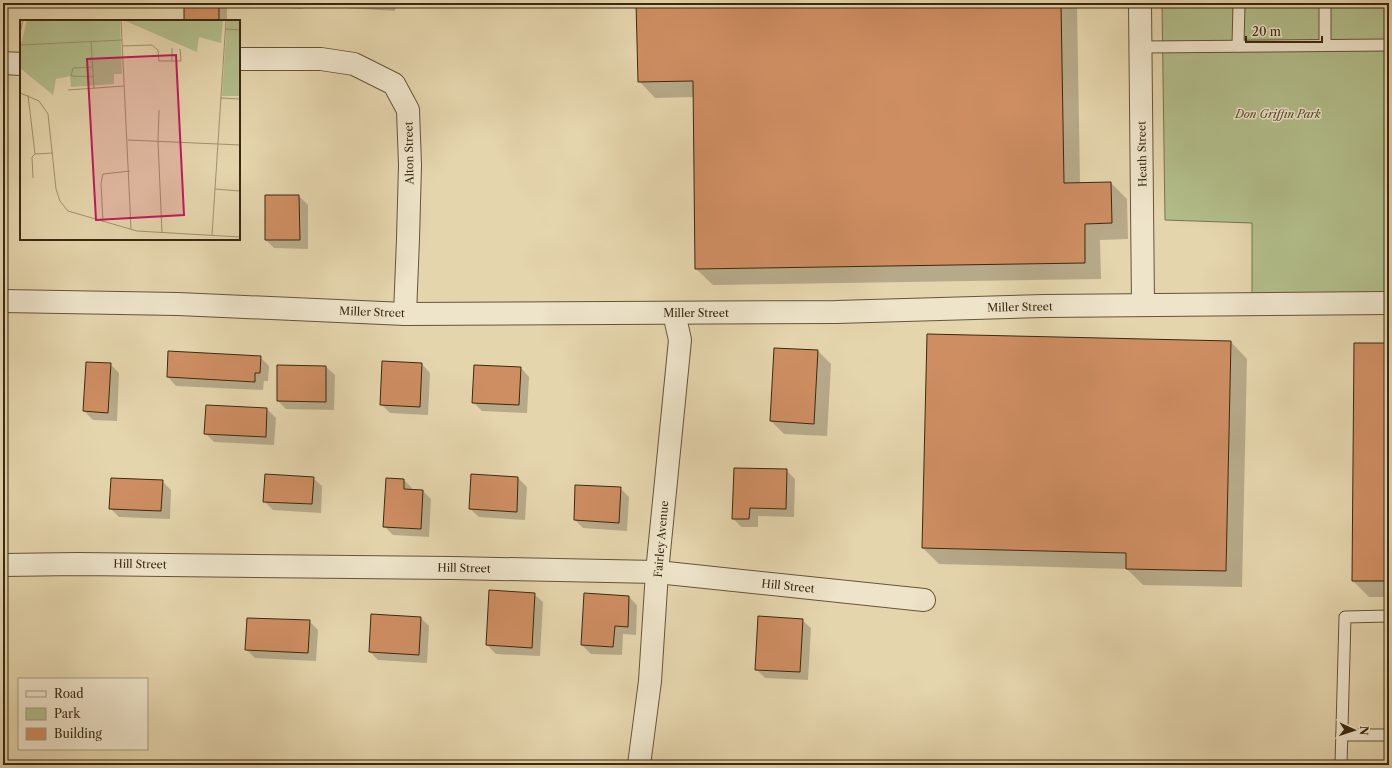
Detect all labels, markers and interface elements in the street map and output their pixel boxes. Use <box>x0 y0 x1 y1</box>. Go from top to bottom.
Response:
scale bar <box>1246 18 1322 44</box>
inset map <box>20 20 240 240</box>
text: 20 m <box>1252 24 1281 39</box>
park label: Don Griffin Park <box>1234 107 1321 121</box>
street label: Alton Street <box>401 121 417 186</box>
street label: Heath Street <box>1134 121 1150 187</box>
street label: Miller Street <box>987 299 1053 315</box>
street label: Miller Street <box>339 304 405 320</box>
street label: Miller Street <box>663 306 729 320</box>
street label: Fairley Avenue <box>651 500 671 578</box>
street label: Hill Street <box>113 557 167 571</box>
street label: Hill Street <box>437 561 491 575</box>
street label: Hill Street <box>761 576 815 596</box>
legend <box>18 678 148 750</box>
text: Road <box>54 686 84 701</box>
text: Park <box>54 706 81 721</box>
north arrow <box>1334 710 1374 750</box>
text: N <box>1357 725 1371 736</box>
text: Building <box>54 726 102 741</box>

